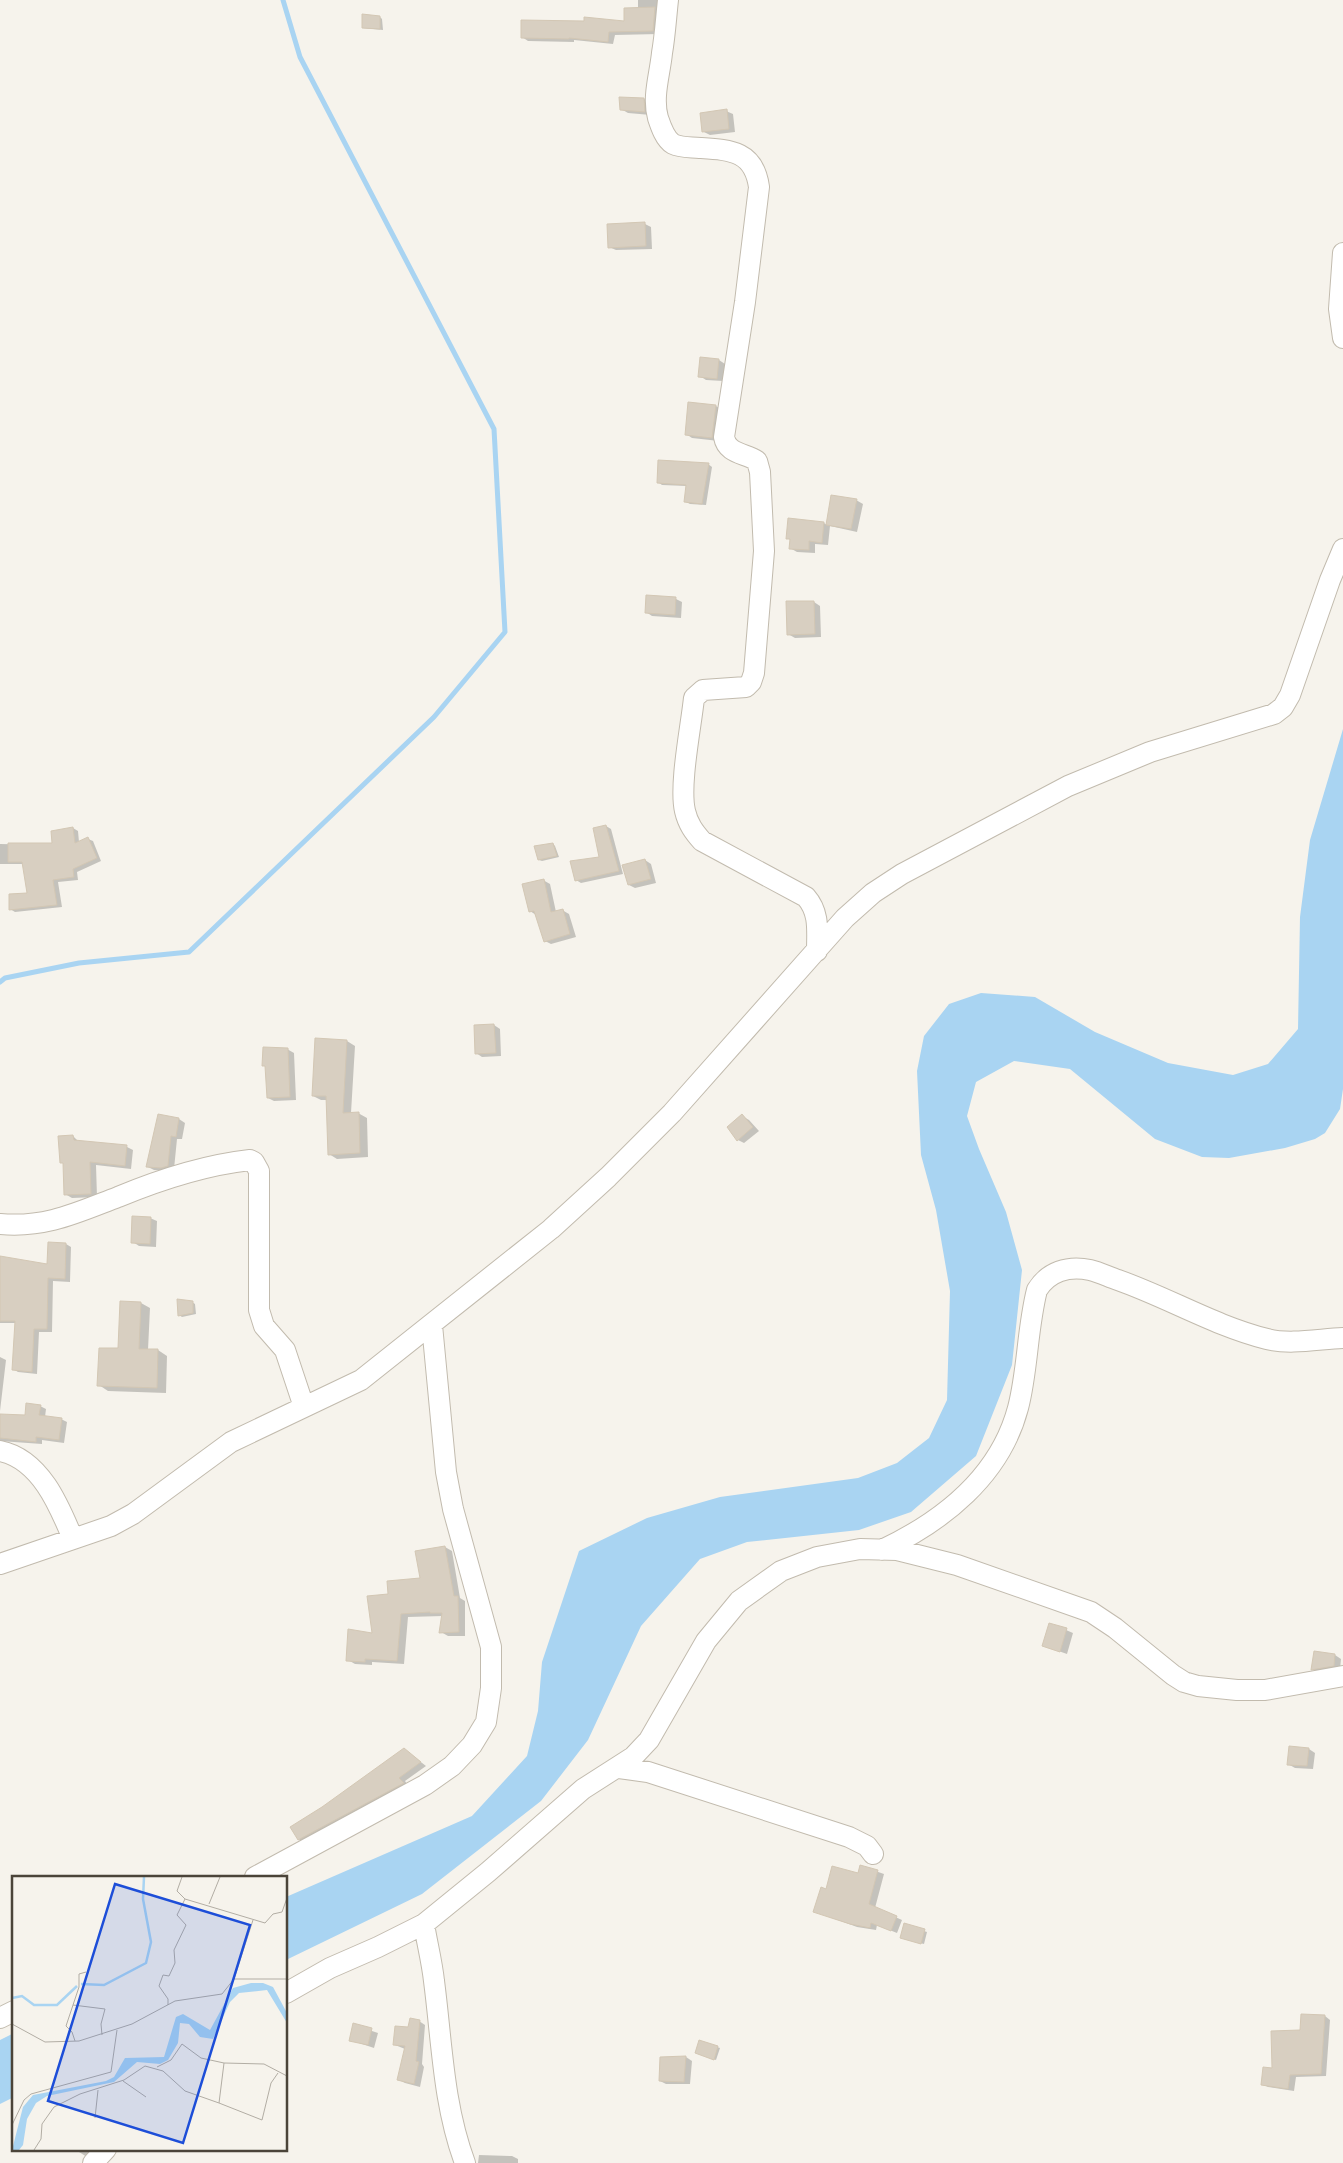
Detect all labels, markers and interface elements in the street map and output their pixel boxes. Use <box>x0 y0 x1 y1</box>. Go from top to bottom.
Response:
inset map <box>12 1876 288 2150</box>

